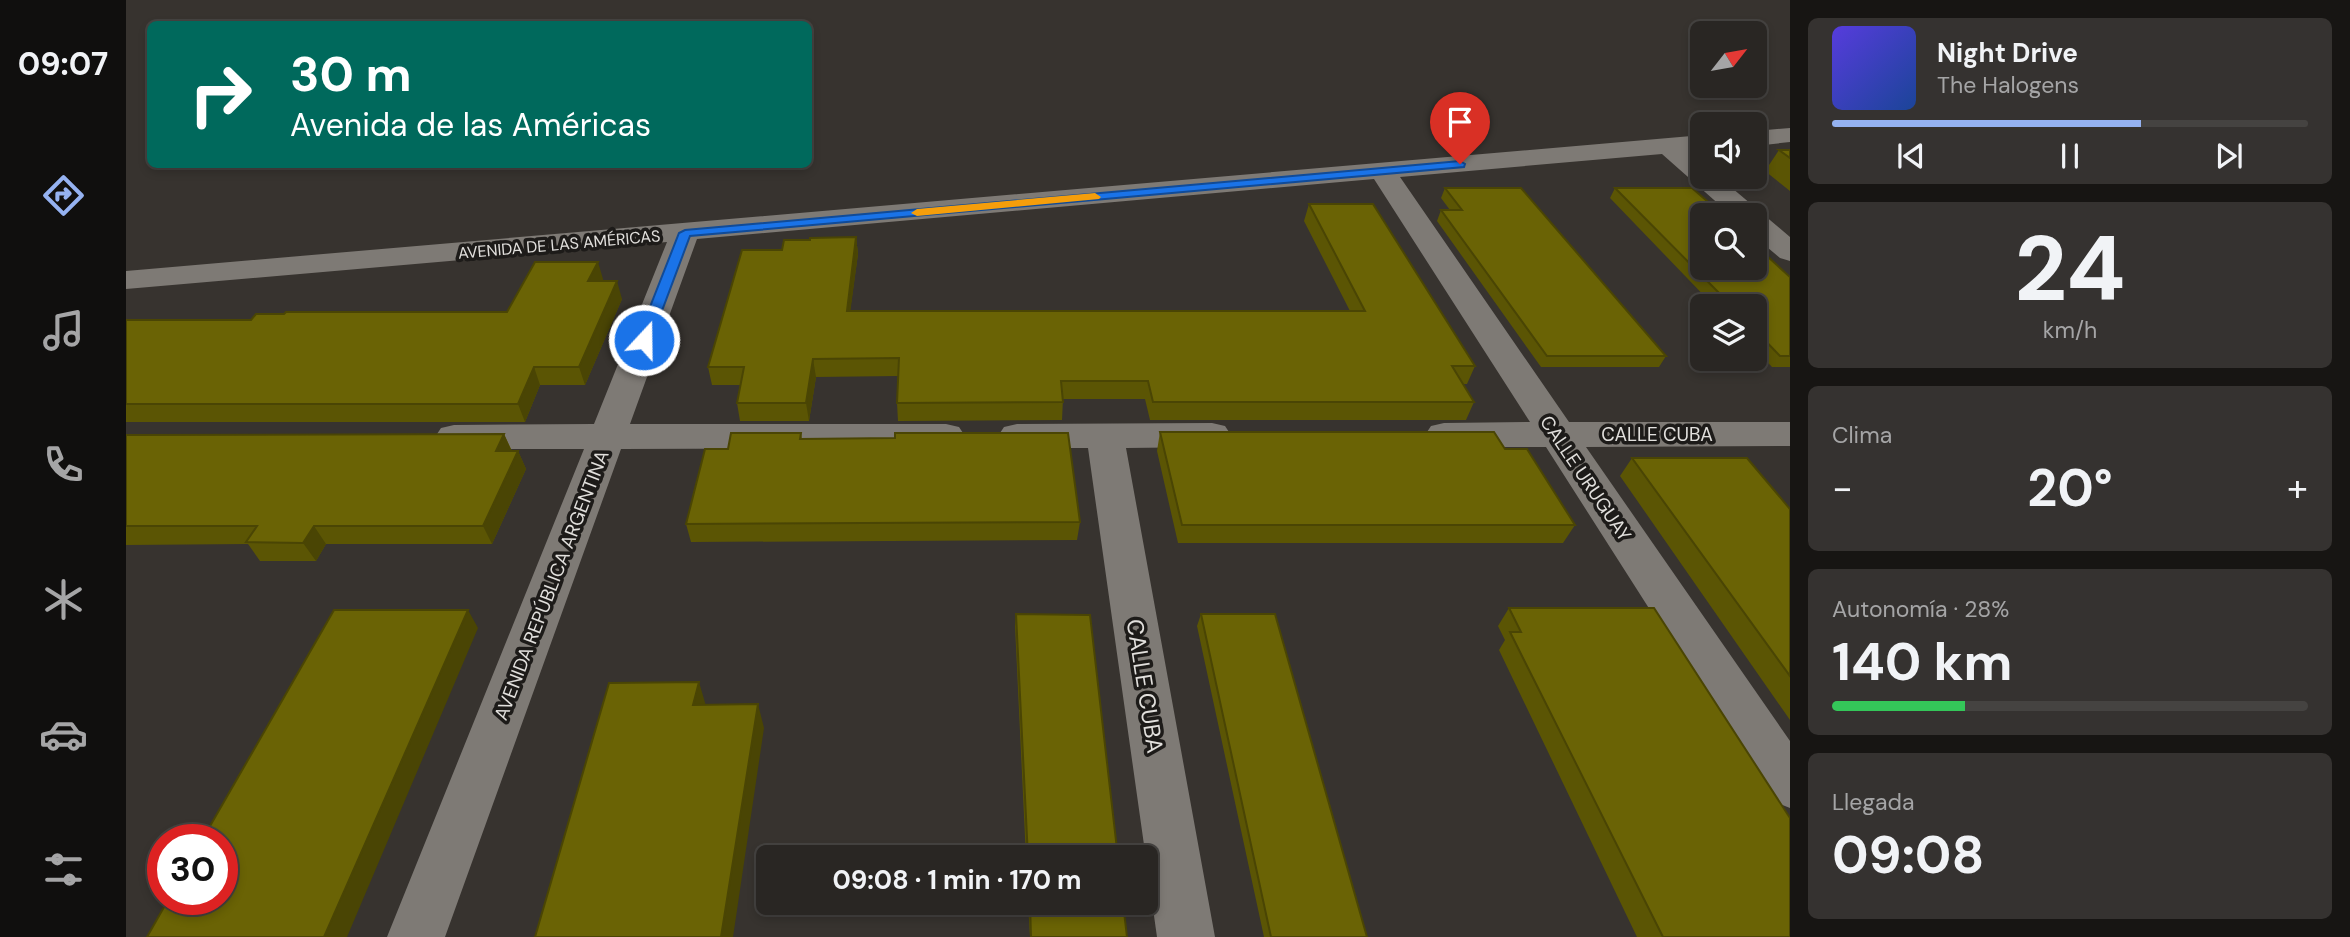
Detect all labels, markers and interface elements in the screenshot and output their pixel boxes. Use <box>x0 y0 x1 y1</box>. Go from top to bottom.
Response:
north arrow <box>1690 21 1768 98</box>
map controls <box>1690 21 1767 371</box>
text: Night Drive <box>1937 36 2078 70</box>
text: 30 m <box>290 42 412 106</box>
text: 09:07 <box>18 43 108 85</box>
icon: right <box>175 49 266 140</box>
text: The Halogens <box>1937 70 2079 100</box>
pin <box>1430 92 1490 164</box>
icon: arrive <box>1441 103 1479 141</box>
text: Avenida de las Américas <box>290 104 651 146</box>
button: sound <box>1690 112 1767 189</box>
icon: previous <box>1892 137 1930 175</box>
icon: pause <box>2051 137 2089 175</box>
icon: next <box>2210 137 2248 175</box>
icon: directions <box>39 171 88 220</box>
button: search <box>1690 203 1767 280</box>
text: 24 <box>2014 210 2126 328</box>
street label: AVENIDA DE LAS AMÉRICAS <box>457 225 661 264</box>
button: layers <box>1690 294 1767 371</box>
position arrow <box>607 303 681 377</box>
icon: music <box>39 306 88 355</box>
text: km/h <box>2043 315 2097 345</box>
street label: CALLE URUGUAY <box>1534 411 1637 546</box>
text: Clima <box>1832 420 1892 450</box>
street label: CALLE CUBA <box>1601 422 1713 447</box>
icon: phone <box>39 440 88 489</box>
street label: AVENIDA REPÚBLICA ARGENTINA <box>488 446 615 724</box>
text: 20° <box>2027 454 2113 522</box>
text: − <box>1832 463 1853 513</box>
text: + <box>2287 463 2308 513</box>
icon: climate <box>39 575 88 624</box>
text: Autonomía · 28% <box>1832 594 2009 624</box>
street label: CALLE CUBA <box>1120 617 1170 755</box>
text: 140 km <box>1832 628 2013 696</box>
icon: car <box>39 710 88 759</box>
text: Llegada <box>1832 787 1915 817</box>
text: 09:08 <box>1832 821 1984 889</box>
speed limit sign: 30 <box>147 824 238 915</box>
icon: filters <box>39 845 88 894</box>
text: 09:08 · 1 min · 170 m <box>832 863 1082 897</box>

